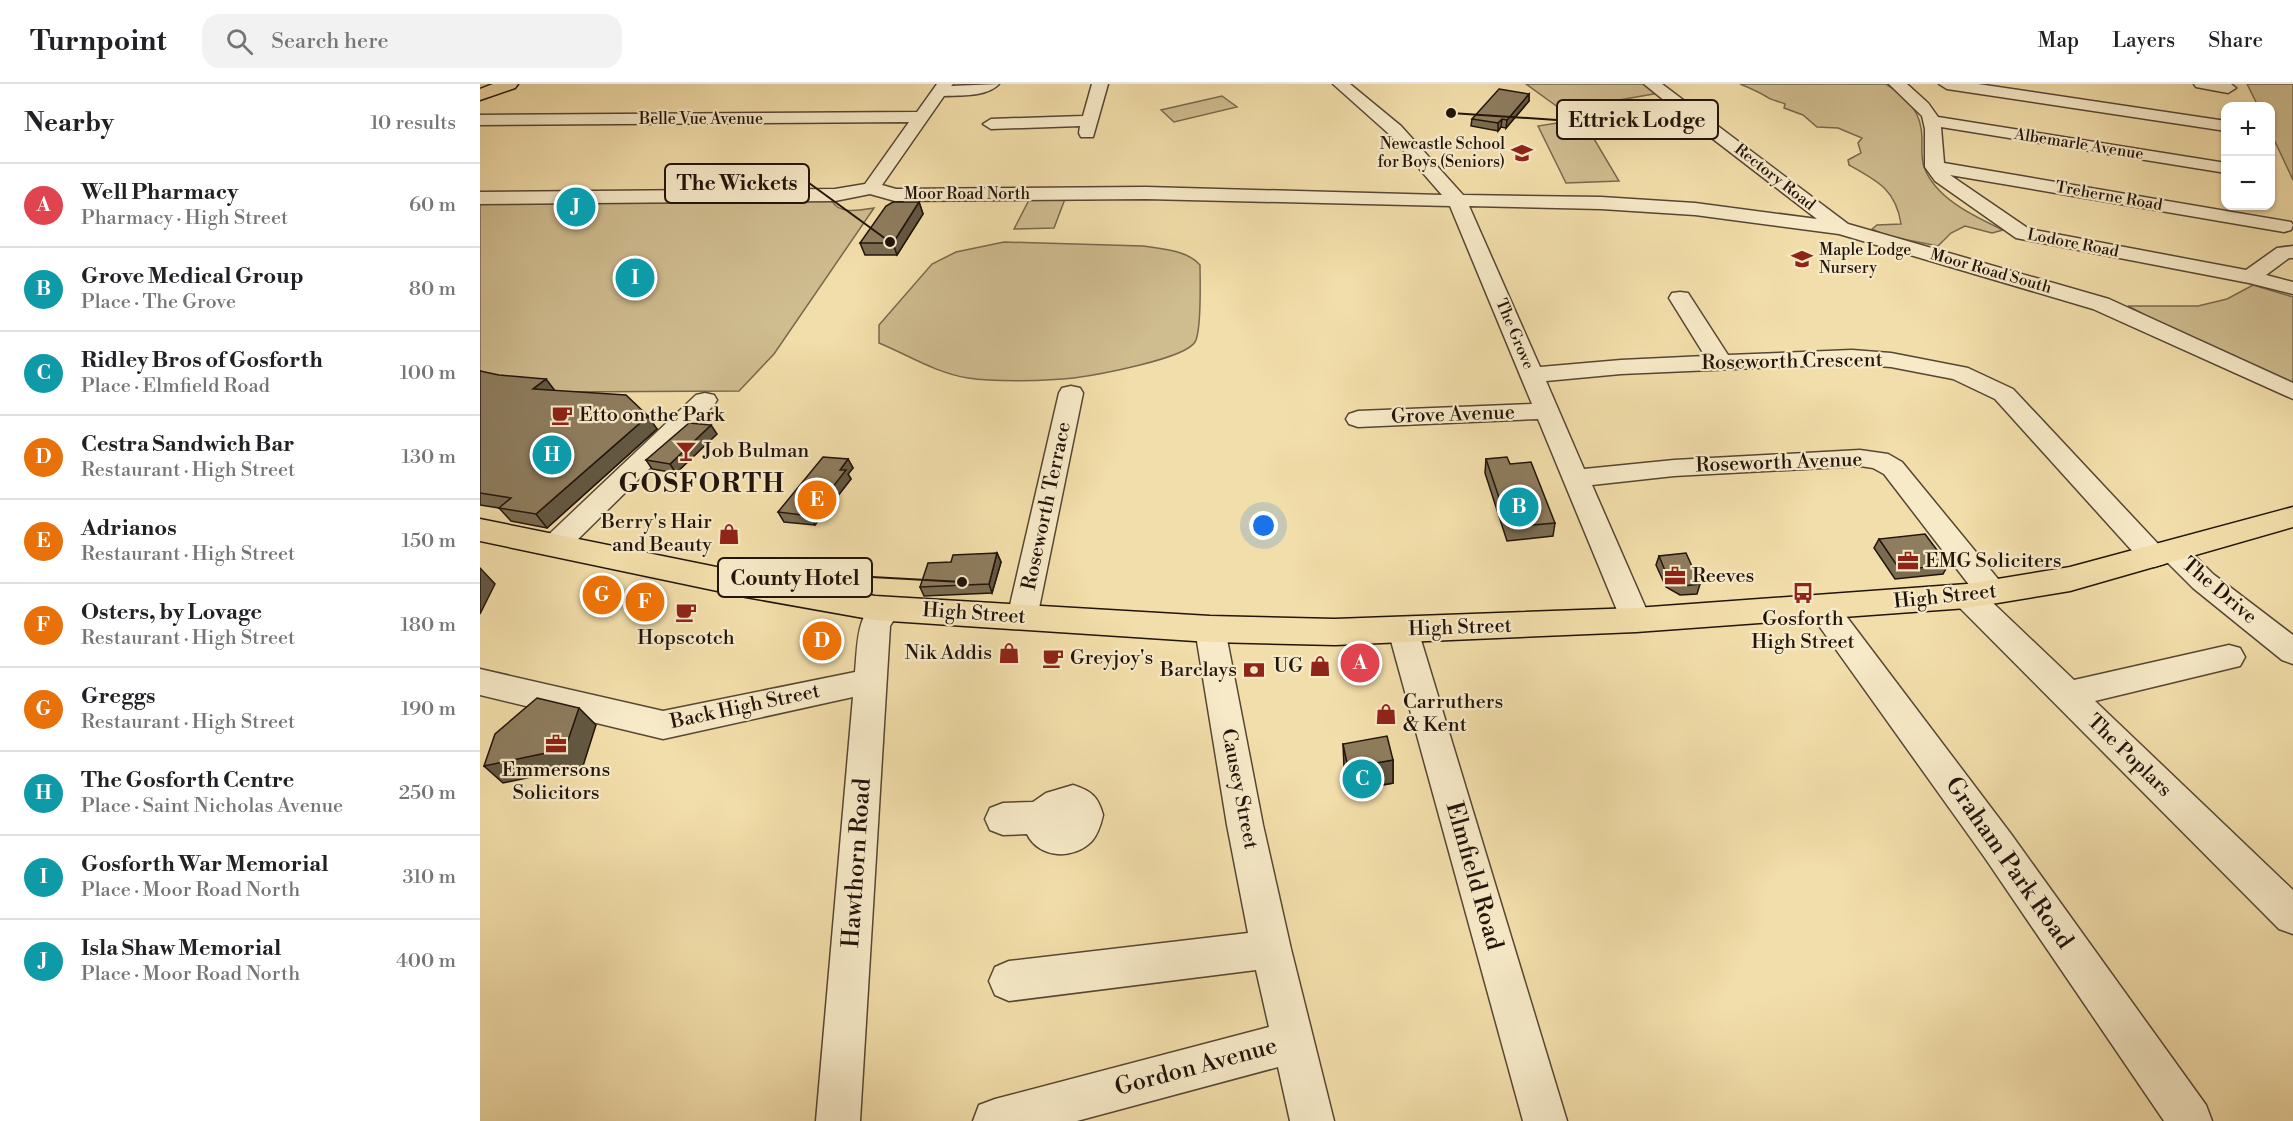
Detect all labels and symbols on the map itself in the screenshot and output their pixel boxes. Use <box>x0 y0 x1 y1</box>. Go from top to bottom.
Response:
callout: Ettrick Lodge <box>1557 100 1718 139</box>
text: Ettrick Lodge <box>1568 108 1706 134</box>
street label: Belle Vue Avenue <box>638 109 763 129</box>
street label: Albemarle Avenue <box>2012 124 2145 164</box>
place label: Newcastle School for Boys (Seniors) <box>1377 134 1505 172</box>
street label: Rectory Road <box>1731 139 1819 215</box>
school or university icon: Newcastle School for Boys (Seniors) <box>1510 141 1534 165</box>
callout: The Wickets <box>665 164 809 203</box>
text: The Wickets <box>677 171 797 197</box>
street label: Treherne Road <box>2054 177 2164 215</box>
pin: J <box>556 184 596 230</box>
street label: Moor Road North <box>904 184 1031 204</box>
street label: Lodore Road <box>2025 224 2121 262</box>
place label: Maple Lodge Nursery <box>1819 240 1911 278</box>
street label: Moor Road South <box>1928 244 2054 298</box>
school or university icon: Maple Lodge Nursery <box>1790 247 1814 271</box>
pin: I <box>616 256 654 300</box>
street label: The Grove <box>1491 296 1539 372</box>
street label: Roseworth Crescent <box>1701 348 1883 376</box>
street label: Grove Avenue <box>1391 400 1515 430</box>
cafe icon: Etto on the Park <box>550 403 574 427</box>
place label: Etto on the Park <box>579 403 726 428</box>
street label: Roseworth Terrace <box>1017 420 1077 592</box>
pin: H <box>532 432 572 478</box>
bar icon: Job Bulman <box>674 439 698 463</box>
place label: Job Bulman <box>702 439 809 464</box>
street label: Roseworth Avenue <box>1695 448 1863 478</box>
district label: GOSFORTH <box>618 468 786 500</box>
pin: E <box>798 478 836 522</box>
pin: B <box>1500 484 1538 530</box>
place label: Berry's Hair and Beauty <box>600 510 712 558</box>
your location <box>1249 511 1278 540</box>
shop icon: Berry's Hair and Beauty <box>717 522 741 546</box>
office icon: EMG Soliciters <box>1896 549 1920 573</box>
place label: EMG Soliciters <box>1925 549 2061 574</box>
street label: The Drive <box>2176 552 2262 630</box>
callout: County Hotel <box>718 558 872 597</box>
office icon: Reeves <box>1663 564 1687 588</box>
place label: Reeves <box>1692 564 1754 589</box>
text: County Hotel <box>730 566 860 592</box>
pin: G <box>582 572 622 618</box>
street label: High Street <box>1892 579 1998 615</box>
pin: F <box>626 580 664 624</box>
bus stop icon: Gosforth High Street <box>1791 581 1815 605</box>
street label: High Street <box>922 598 1026 630</box>
cafe icon: Hopscotch <box>674 600 698 624</box>
place label: Gosforth High Street <box>1751 607 1855 655</box>
street label: High Street <box>1408 614 1512 642</box>
pin: D <box>802 618 842 664</box>
place label: Hopscotch <box>637 626 735 651</box>
pin: A <box>1340 640 1380 686</box>
place label: Nik Addis <box>904 641 992 666</box>
shop icon: Nik Addis <box>997 641 1021 665</box>
cafe icon: Greyjoy's <box>1041 646 1065 670</box>
place label: Greyjoy's <box>1070 646 1153 671</box>
place label: UG <box>1274 654 1303 679</box>
shop icon: UG <box>1308 654 1332 678</box>
place label: Barclays <box>1159 658 1237 683</box>
bank icon: Barclays <box>1242 658 1266 682</box>
street label: Back High Street <box>667 679 822 735</box>
place label: Carruthers & Kent <box>1403 690 1503 738</box>
shop icon: Carruthers & Kent <box>1374 702 1398 726</box>
street label: The Poplars <box>2081 709 2177 803</box>
street label: Causey Street <box>1215 727 1263 851</box>
office icon: Emmersons Solicitors <box>544 732 568 756</box>
pin: C <box>1342 756 1382 802</box>
place label: Emmersons Solicitors <box>502 758 610 806</box>
street label: Graham Park Road <box>1938 771 2080 955</box>
street label: Hawthorn Road <box>836 777 878 949</box>
street label: Elmfield Road <box>1439 798 1510 954</box>
street label: Gordon Avenue <box>1112 1031 1280 1103</box>

